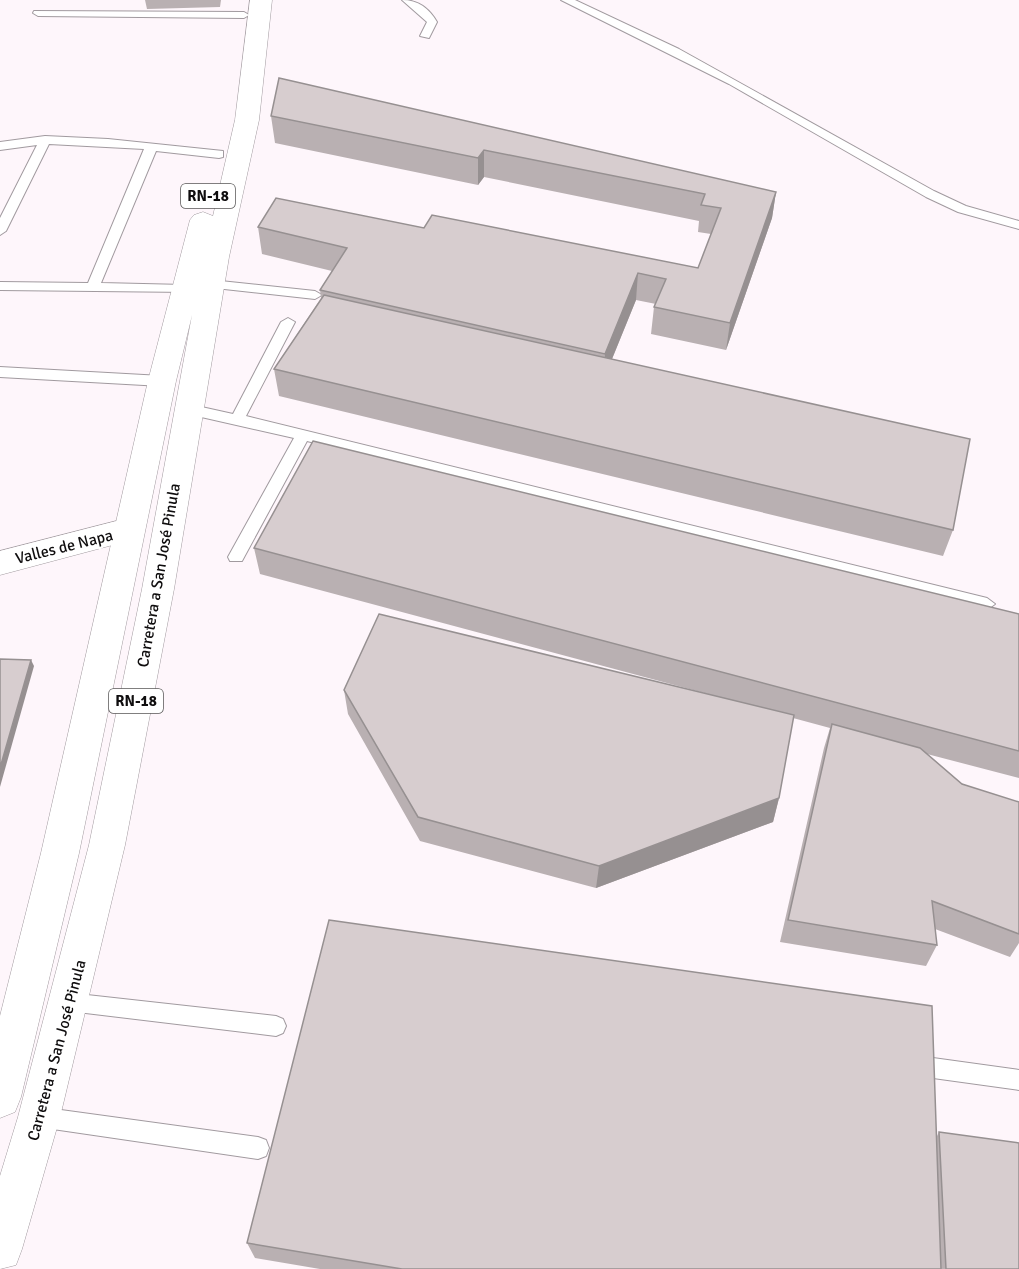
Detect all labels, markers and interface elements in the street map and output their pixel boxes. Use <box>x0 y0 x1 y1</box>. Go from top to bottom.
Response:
road number: RN-18 <box>181 184 235 208</box>
street label: Carretera a San José Pinula <box>133 482 185 669</box>
street label: Valles de Napa <box>13 525 115 569</box>
road number: RN-18 <box>109 689 163 713</box>
street label: Carretera a San José Pinula <box>23 958 91 1143</box>

